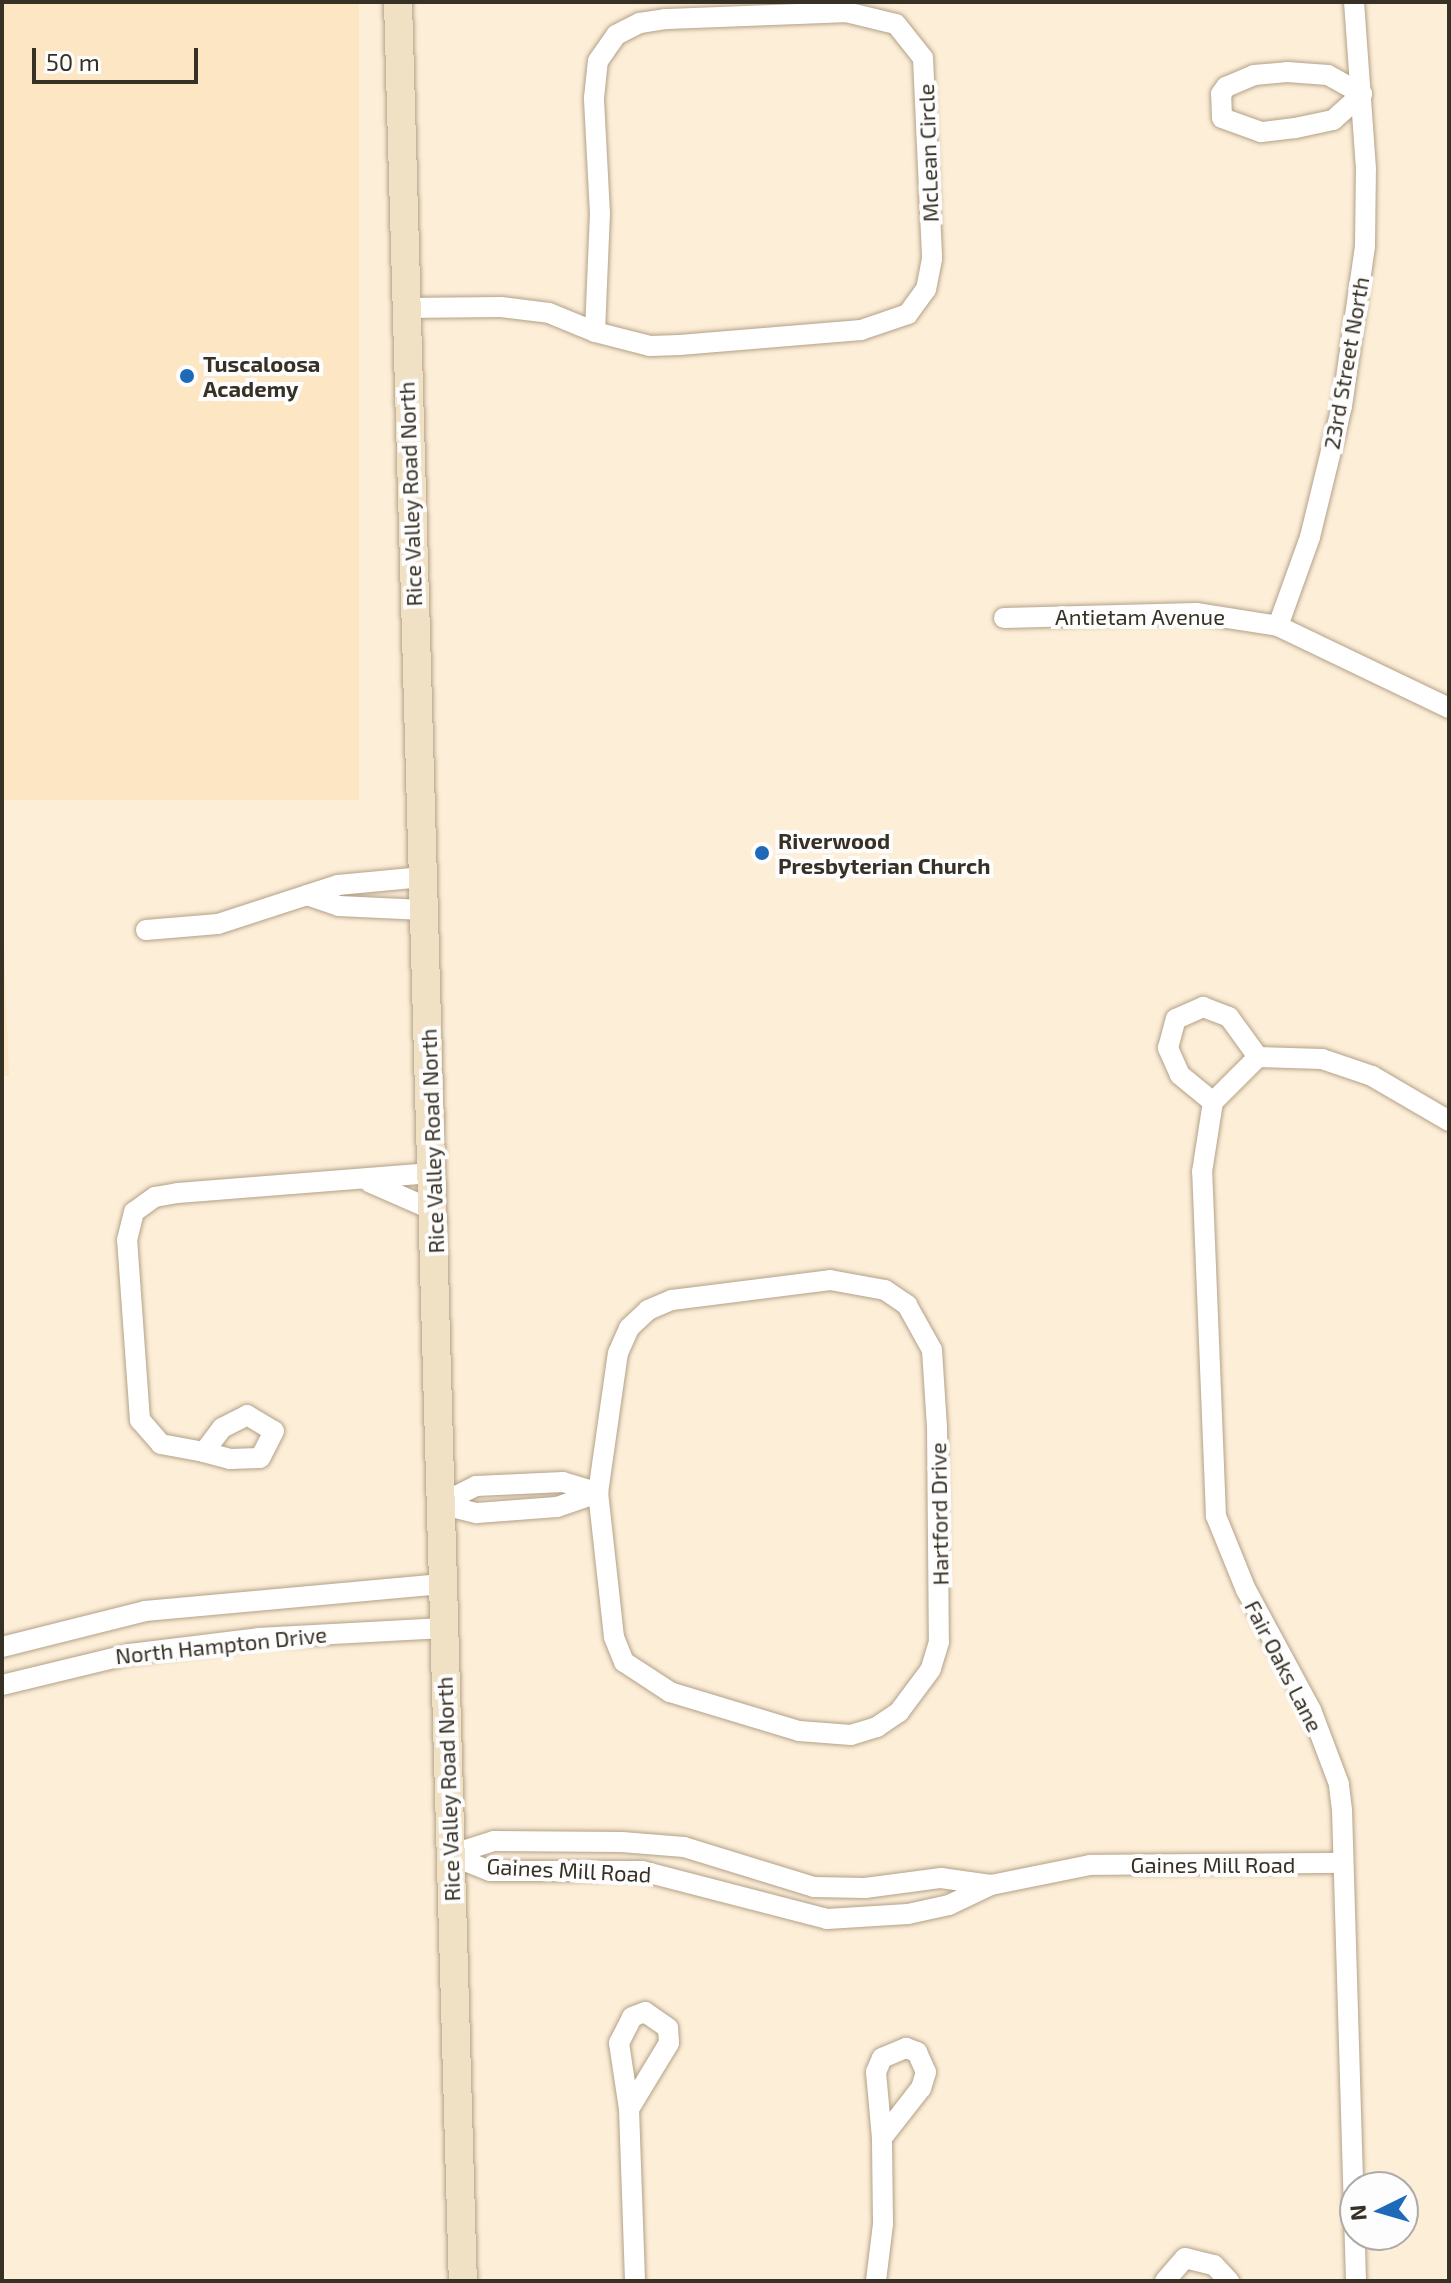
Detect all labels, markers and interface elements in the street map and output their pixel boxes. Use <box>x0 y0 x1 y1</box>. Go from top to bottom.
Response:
scale bar <box>36 32 202 82</box>
text: 50 m <box>46 47 100 76</box>
street label: McLean Circle <box>912 83 944 223</box>
street label: 23rd Street North <box>1318 275 1374 451</box>
place label: Tuscaloosa Academy <box>203 350 320 402</box>
marker: Tuscaloosa Academy <box>178 367 196 385</box>
street label: Rice Valley Road North <box>393 381 427 607</box>
street label: Antietam Avenue <box>1055 604 1225 630</box>
place label: Riverwood Presbyterian Church <box>778 827 990 878</box>
marker: Riverwood Presbyterian Church <box>753 844 771 862</box>
street label: Rice Valley Road North <box>415 1028 449 1254</box>
street label: Hartford Drive <box>925 1442 953 1586</box>
street label: Fair Oaks Lane <box>1239 1596 1329 1736</box>
street label: North Hampton Drive <box>114 1621 328 1669</box>
street label: Rice Valley Road North <box>431 1676 465 1902</box>
street label: Gaines Mill Road <box>486 1852 652 1888</box>
street label: Gaines Mill Road <box>1130 1852 1296 1878</box>
north arrow <box>1339 2171 1419 2251</box>
text: N <box>1343 2204 1371 2222</box>

